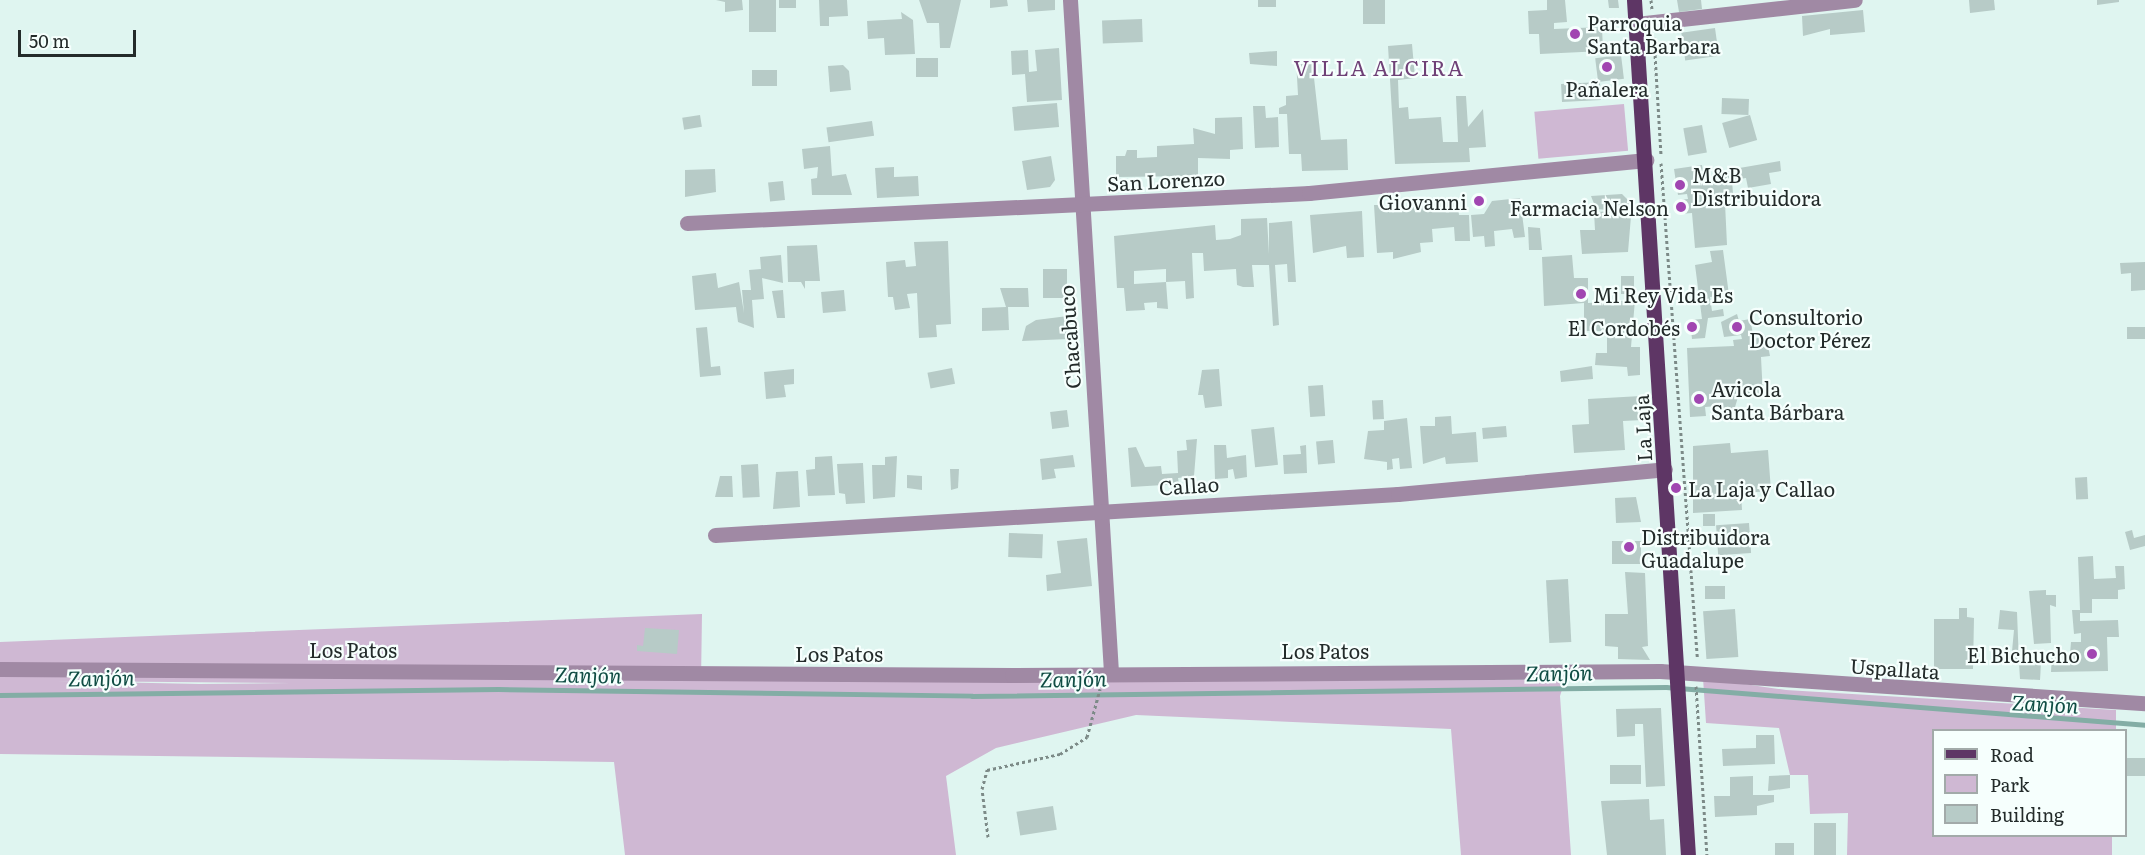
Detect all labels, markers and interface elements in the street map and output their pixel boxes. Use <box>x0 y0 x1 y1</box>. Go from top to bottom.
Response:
place label: Parroquia Santa Barbara <box>1587 11 1720 58</box>
scale bar <box>21 18 140 56</box>
text: 50 m <box>29 27 70 54</box>
marker: Parroquia Santa Barbara <box>1568 27 1582 41</box>
district label: VILLA ALCIRA <box>1294 54 1464 80</box>
marker: Pañalera <box>1600 60 1614 74</box>
place label: Pañalera <box>1565 76 1649 100</box>
place label: M&B Distribuidora <box>1692 162 1821 209</box>
street label: San Lorenzo <box>1106 165 1226 195</box>
marker: M&B Distribuidora <box>1673 178 1687 192</box>
place label: Giovanni <box>1379 189 1467 213</box>
marker: Giovanni <box>1472 194 1486 208</box>
place label: Farmacia Nelson <box>1510 195 1669 219</box>
marker: Farmacia Nelson <box>1674 200 1688 214</box>
place label: Mi Rey Vida Es <box>1593 282 1733 306</box>
street label: Chacabuco <box>1053 284 1085 390</box>
marker: Mi Rey Vida Es <box>1574 287 1588 301</box>
place label: Consultorio Doctor Pérez <box>1749 304 1870 351</box>
place label: El Cordobés <box>1567 315 1680 339</box>
marker: El Cordobés <box>1685 320 1699 334</box>
marker: Consultorio Doctor Pérez <box>1730 320 1744 334</box>
place label: Avicola Santa Bárbara <box>1711 376 1844 423</box>
marker: Avicola Santa Bárbara <box>1692 392 1706 406</box>
street label: La Laja <box>1628 394 1656 462</box>
street label: Callao <box>1158 471 1220 499</box>
place label: La Laja y Callao <box>1688 476 1835 500</box>
marker: La Laja y Callao <box>1669 481 1683 495</box>
place label: Distribuidora Guadalupe <box>1641 524 1770 571</box>
marker: Distribuidora Guadalupe <box>1622 540 1636 554</box>
street label: Los Patos <box>309 637 397 661</box>
street label: Los Patos <box>1281 638 1369 662</box>
street label: Los Patos <box>795 641 883 665</box>
place label: El Bichucho <box>1967 642 2080 666</box>
marker: El Bichucho <box>2085 647 2099 661</box>
street label: Uspallata <box>1849 653 1941 683</box>
water label: Zanjón <box>1525 659 1593 685</box>
water label: Zanjón <box>554 661 622 687</box>
water label: Zanjón <box>67 664 135 690</box>
water label: Zanjón <box>1039 665 1107 691</box>
water label: Zanjón <box>2011 689 2079 717</box>
legend <box>1932 729 2127 837</box>
text: Road <box>1990 741 2034 768</box>
text: Park <box>1990 771 2029 798</box>
text: Building <box>1990 801 2064 828</box>

